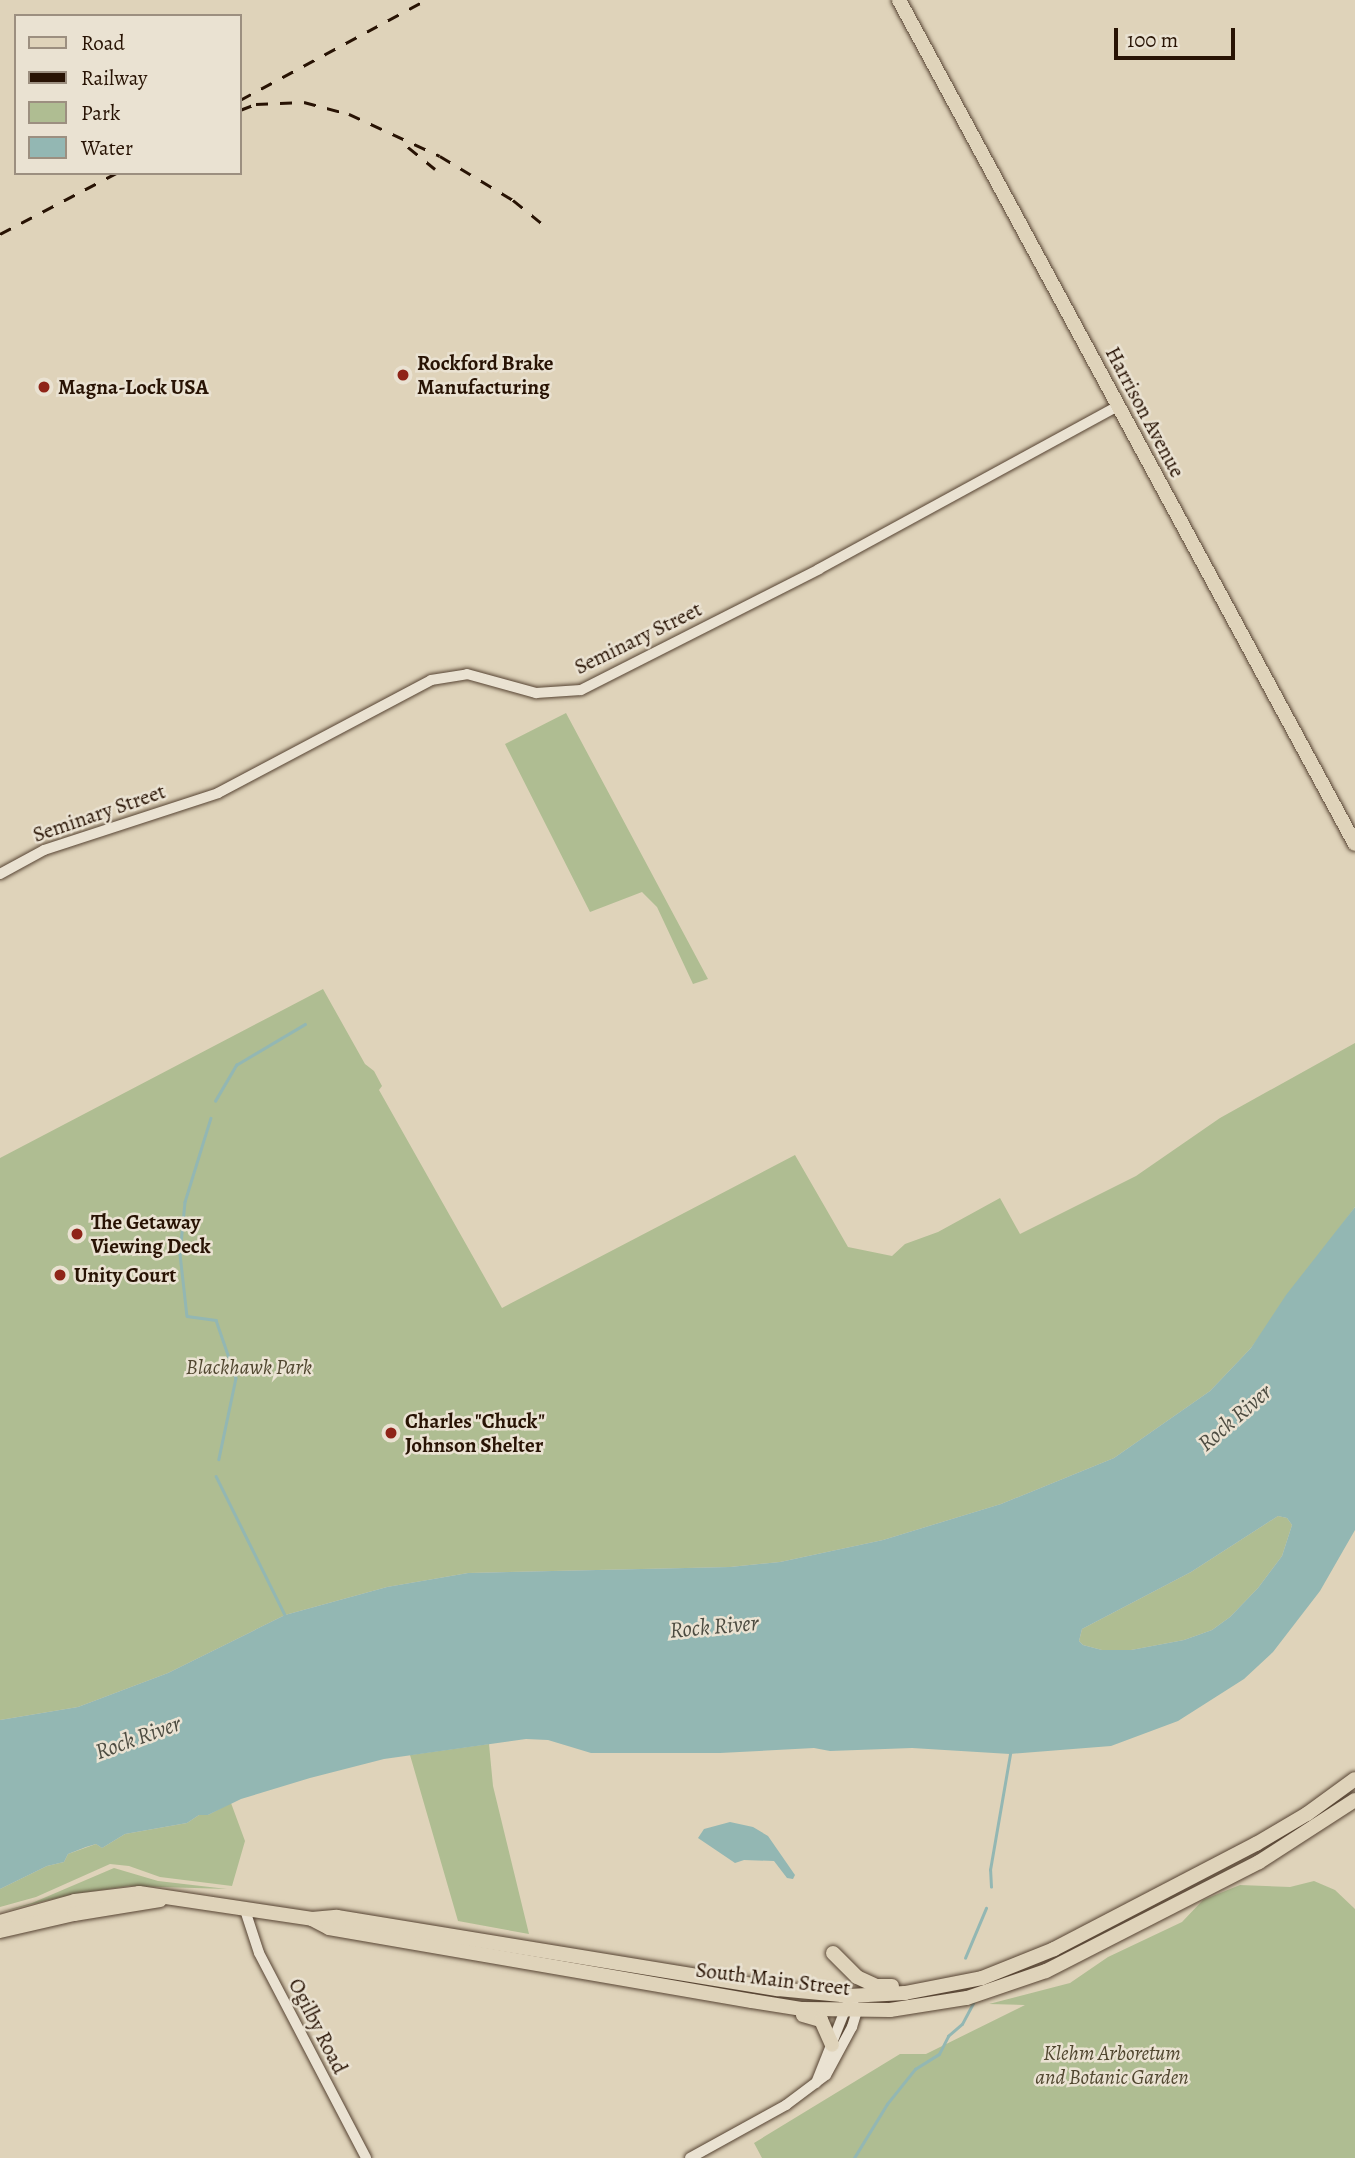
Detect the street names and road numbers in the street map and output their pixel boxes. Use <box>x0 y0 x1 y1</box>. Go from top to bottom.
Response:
street label: Harrison Avenue <box>1100 342 1190 482</box>
street label: Seminary Street <box>570 596 706 680</box>
street label: Seminary Street <box>30 779 168 847</box>
street label: South Main Street <box>694 1957 852 2001</box>
street label: Ogilby Road <box>283 1974 353 2078</box>

